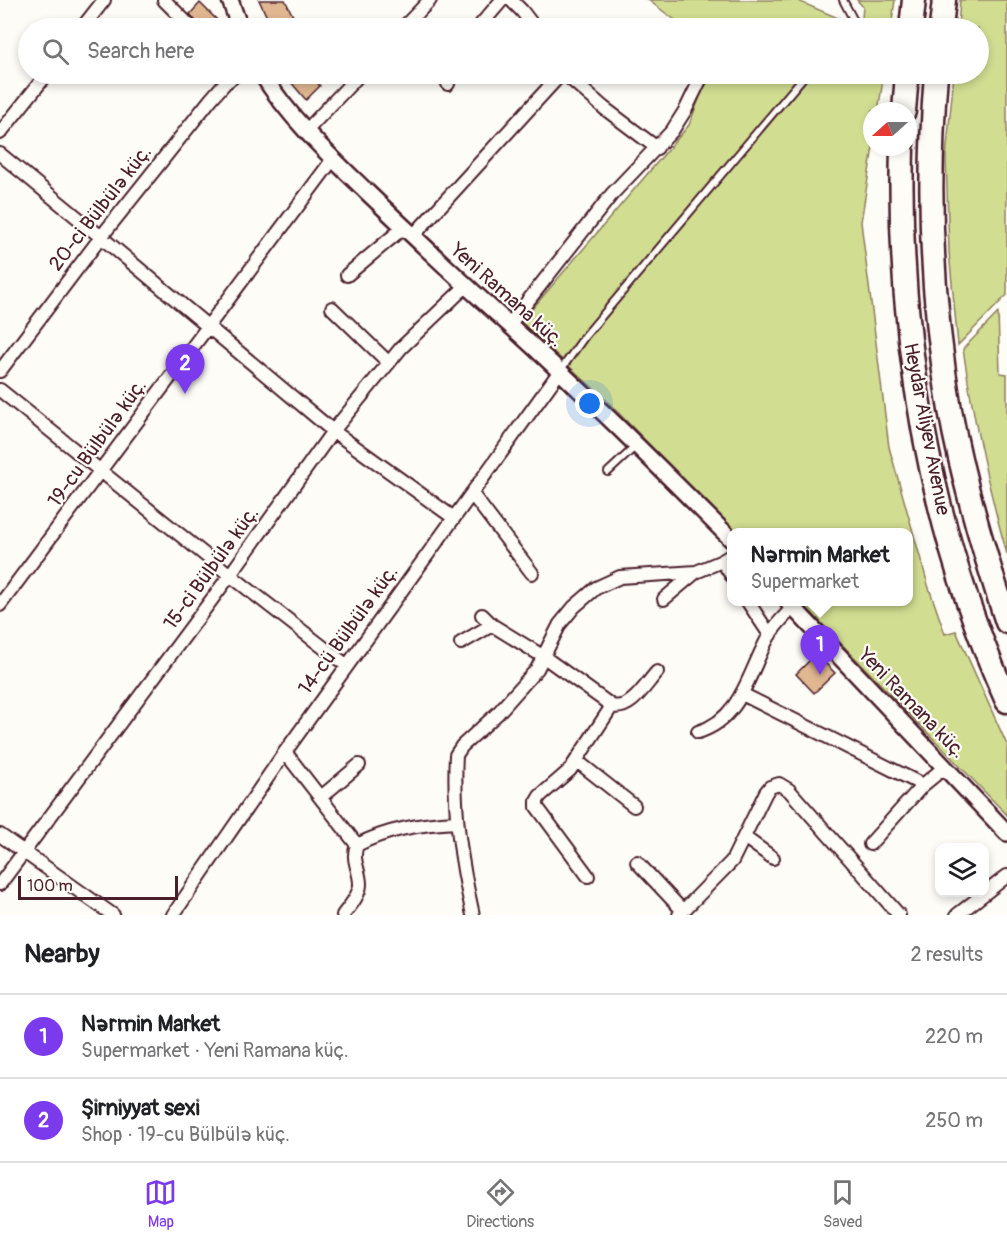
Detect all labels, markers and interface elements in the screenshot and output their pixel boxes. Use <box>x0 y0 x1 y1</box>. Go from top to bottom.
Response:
search box <box>18 18 989 84</box>
icon: search <box>39 35 72 68</box>
text: Search here <box>87 37 194 65</box>
north arrow <box>863 102 917 156</box>
street label: 20-ci Bülbülə küç. <box>43 140 157 276</box>
street label: Yeni Ramana küç. <box>444 237 569 352</box>
street label: Heydar Aliyev Avenue <box>898 341 956 517</box>
pin: 2 <box>166 344 204 394</box>
street label: 19-cu Bülbülə küç. <box>42 374 152 512</box>
your location <box>575 389 604 418</box>
street label: 15-ci Bülbülə küç. <box>158 501 264 635</box>
popup <box>727 528 913 606</box>
text: Nərmin Market <box>750 541 890 569</box>
street label: 14-cü Bülbülə küç. <box>293 560 403 700</box>
text: Supermarket <box>750 569 859 594</box>
pin: 1 <box>800 626 840 675</box>
street label: Yeni Ramana küç. <box>852 642 971 763</box>
map controls <box>935 843 989 897</box>
button: layers <box>935 843 989 897</box>
scale bar <box>18 873 178 900</box>
text: 100 m <box>27 876 73 896</box>
text: Nearby <box>24 938 100 970</box>
text: 2 results <box>911 942 983 967</box>
text: Nərmin Market <box>81 1010 220 1038</box>
text: 1 <box>40 1024 47 1049</box>
text: 220 m <box>925 1024 983 1049</box>
text: Supermarket · Yeni Ramana küç. <box>81 1038 349 1063</box>
text: Şirniyyat sexi <box>81 1094 200 1122</box>
text: 2 <box>38 1108 49 1133</box>
text: 250 m <box>925 1108 983 1133</box>
text: Shop · 19-cu Bülbülə küç. <box>81 1122 290 1147</box>
tab: Map <box>144 1176 177 1232</box>
tab: Directions <box>466 1176 534 1232</box>
tab: Saved <box>823 1176 863 1232</box>

